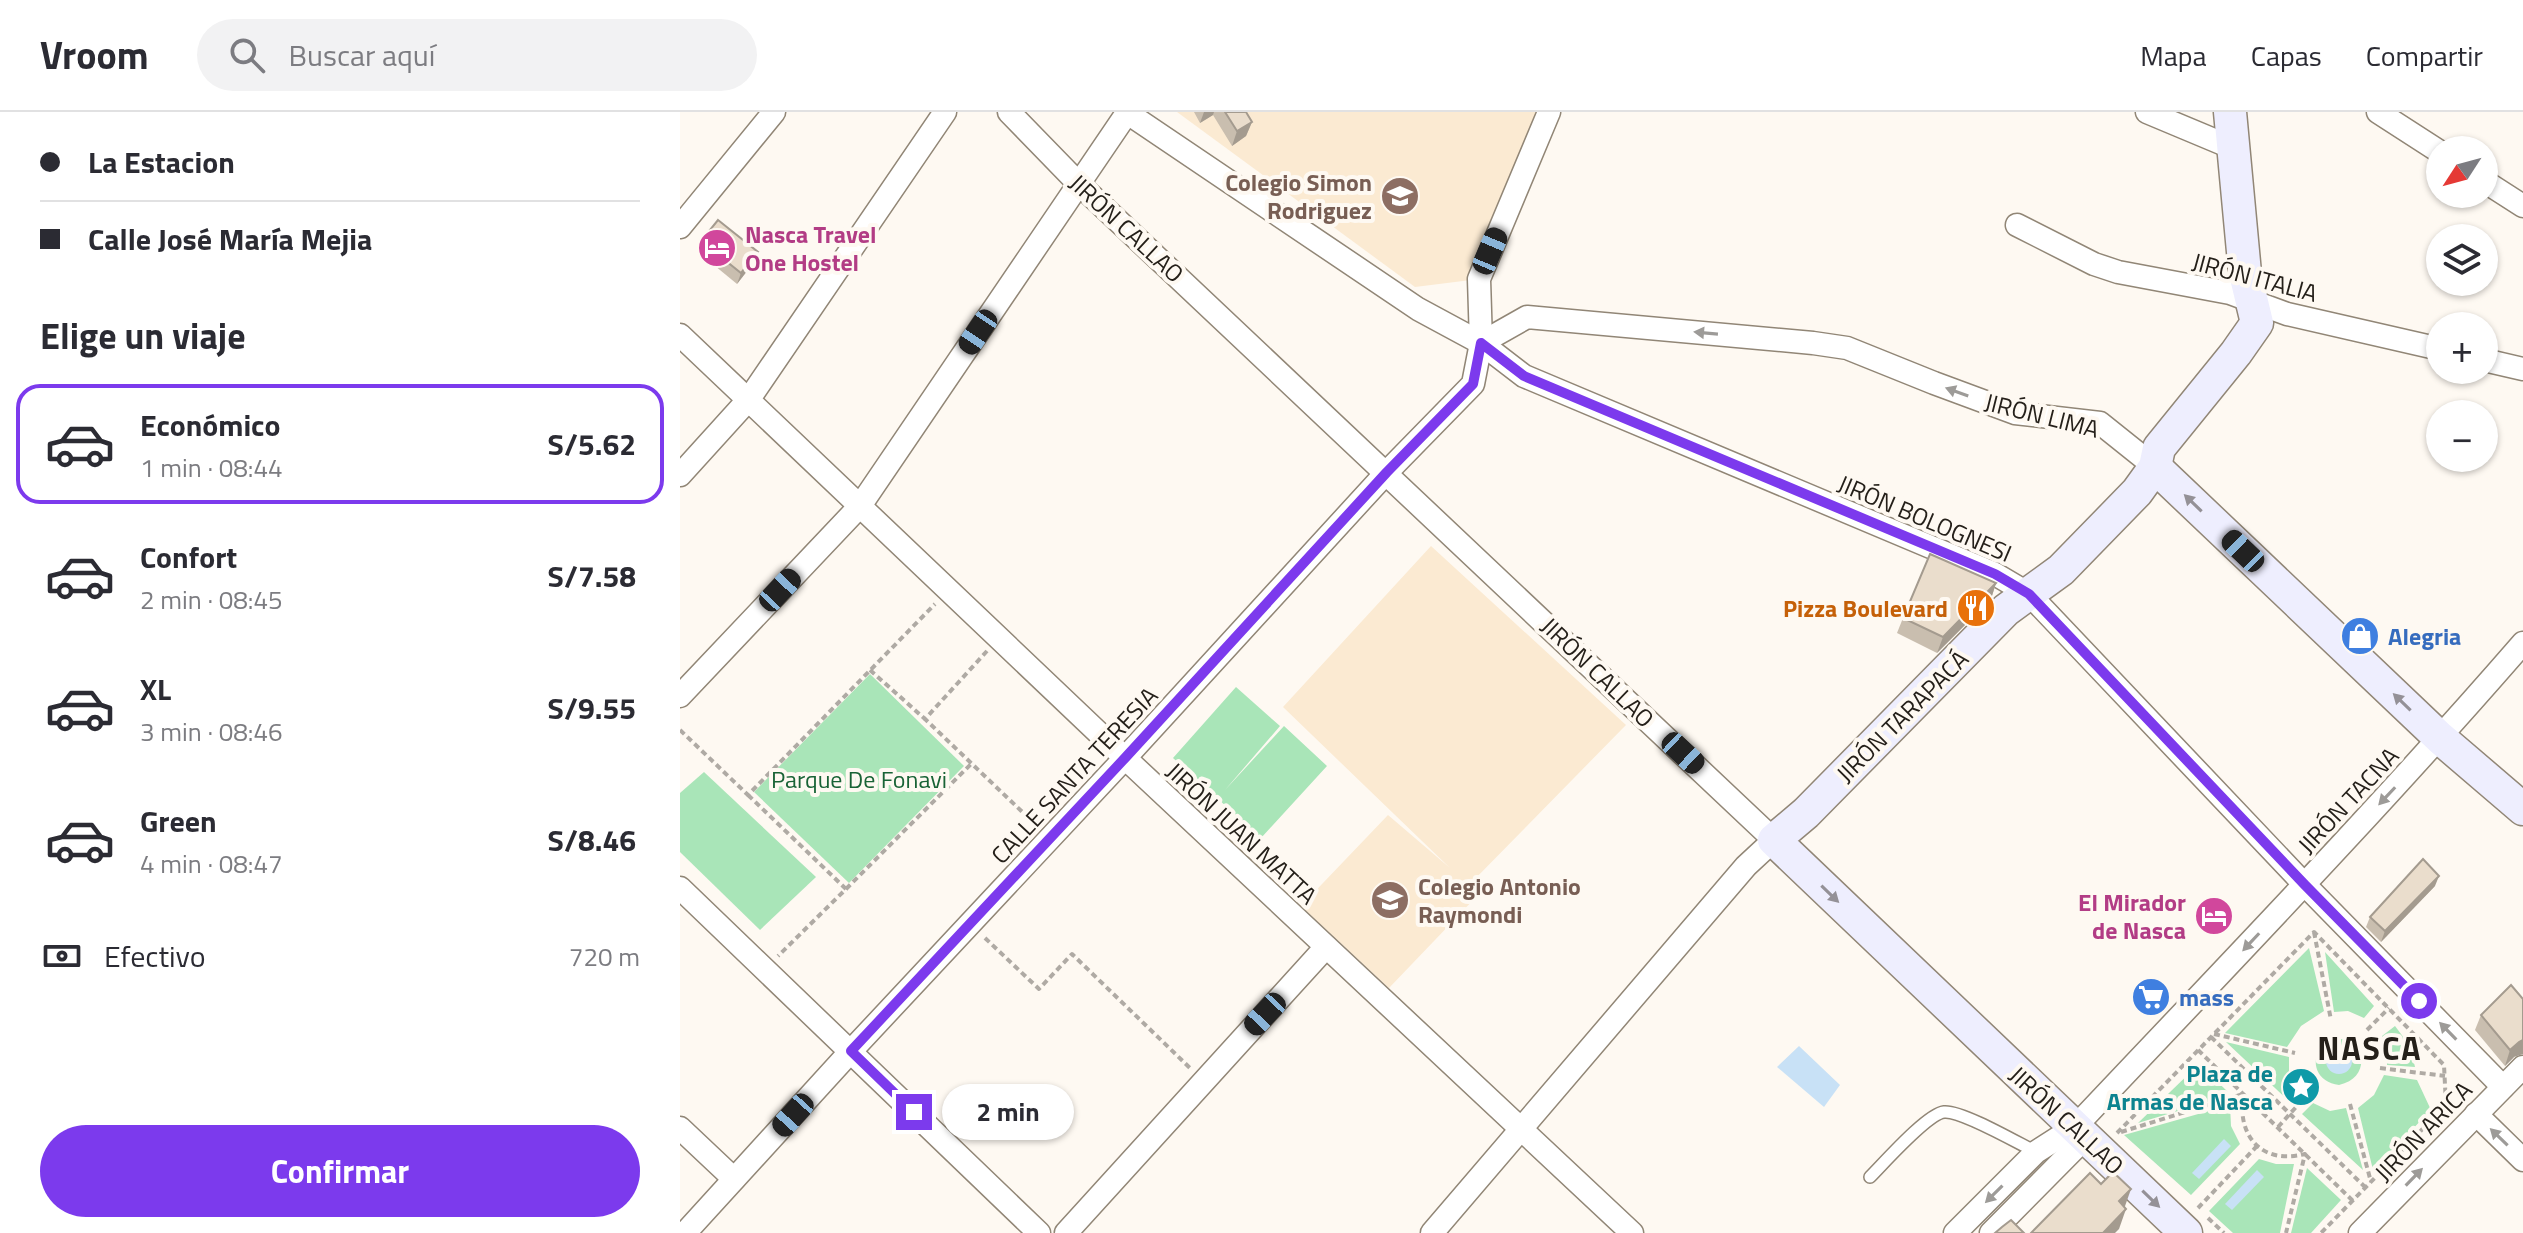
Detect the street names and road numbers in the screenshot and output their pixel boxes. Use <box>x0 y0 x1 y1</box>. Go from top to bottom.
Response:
street label: JIRÓN CALLAO <box>1062 165 1192 291</box>
street label: JIRÓN ITALIA <box>2188 243 2322 311</box>
street label: JIRÓN LIMA <box>1981 383 2103 447</box>
street label: JIRÓN BOLOGNESI <box>1833 465 2017 571</box>
street label: JIRÓN CALLAO <box>1533 609 1663 735</box>
street label: JIRÓN TARAPACÁ <box>1828 642 1976 790</box>
street label: CALLE SANTA TERESIA <box>982 678 1166 872</box>
street label: JIRÓN TACNA <box>2289 739 2407 861</box>
street label: JIRÓN JUAN MATTA <box>1159 753 1325 913</box>
street label: JIRÓN CALLAO <box>2002 1057 2132 1183</box>
street label: JIRÓN ARICA <box>2366 1073 2480 1189</box>

